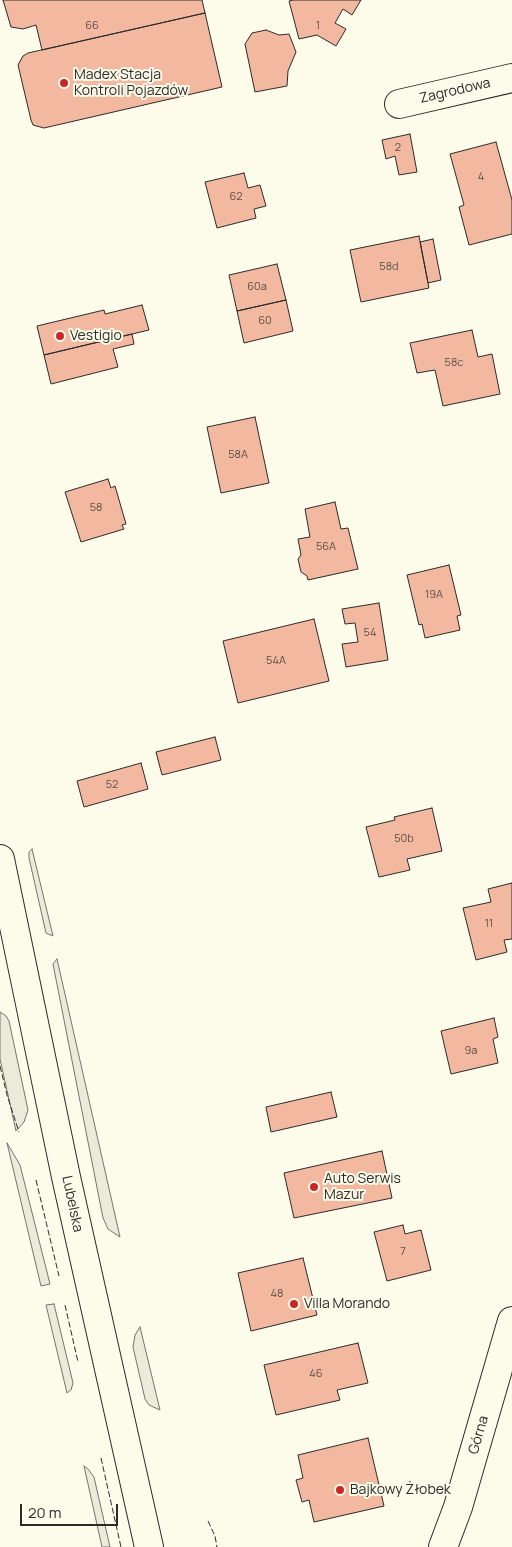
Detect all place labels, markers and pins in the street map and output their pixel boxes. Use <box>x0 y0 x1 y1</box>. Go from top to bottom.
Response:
place label: Madex Stacja Kontroli Pojazdów <box>74 67 188 100</box>
marker: Madex Stacja Kontroli Pojazdów <box>58 77 70 89</box>
place label: Vestigio <box>70 328 122 344</box>
marker: Vestigio <box>54 330 66 342</box>
place label: Auto Serwis Mazur <box>324 1171 401 1204</box>
marker: Auto Serwis Mazur <box>308 1181 320 1193</box>
place label: Villa Morando <box>304 1296 390 1312</box>
marker: Villa Morando <box>288 1298 300 1310</box>
place label: Bajkowy Żłobek <box>350 1482 451 1498</box>
marker: Bajkowy Żłobek <box>334 1484 346 1496</box>

